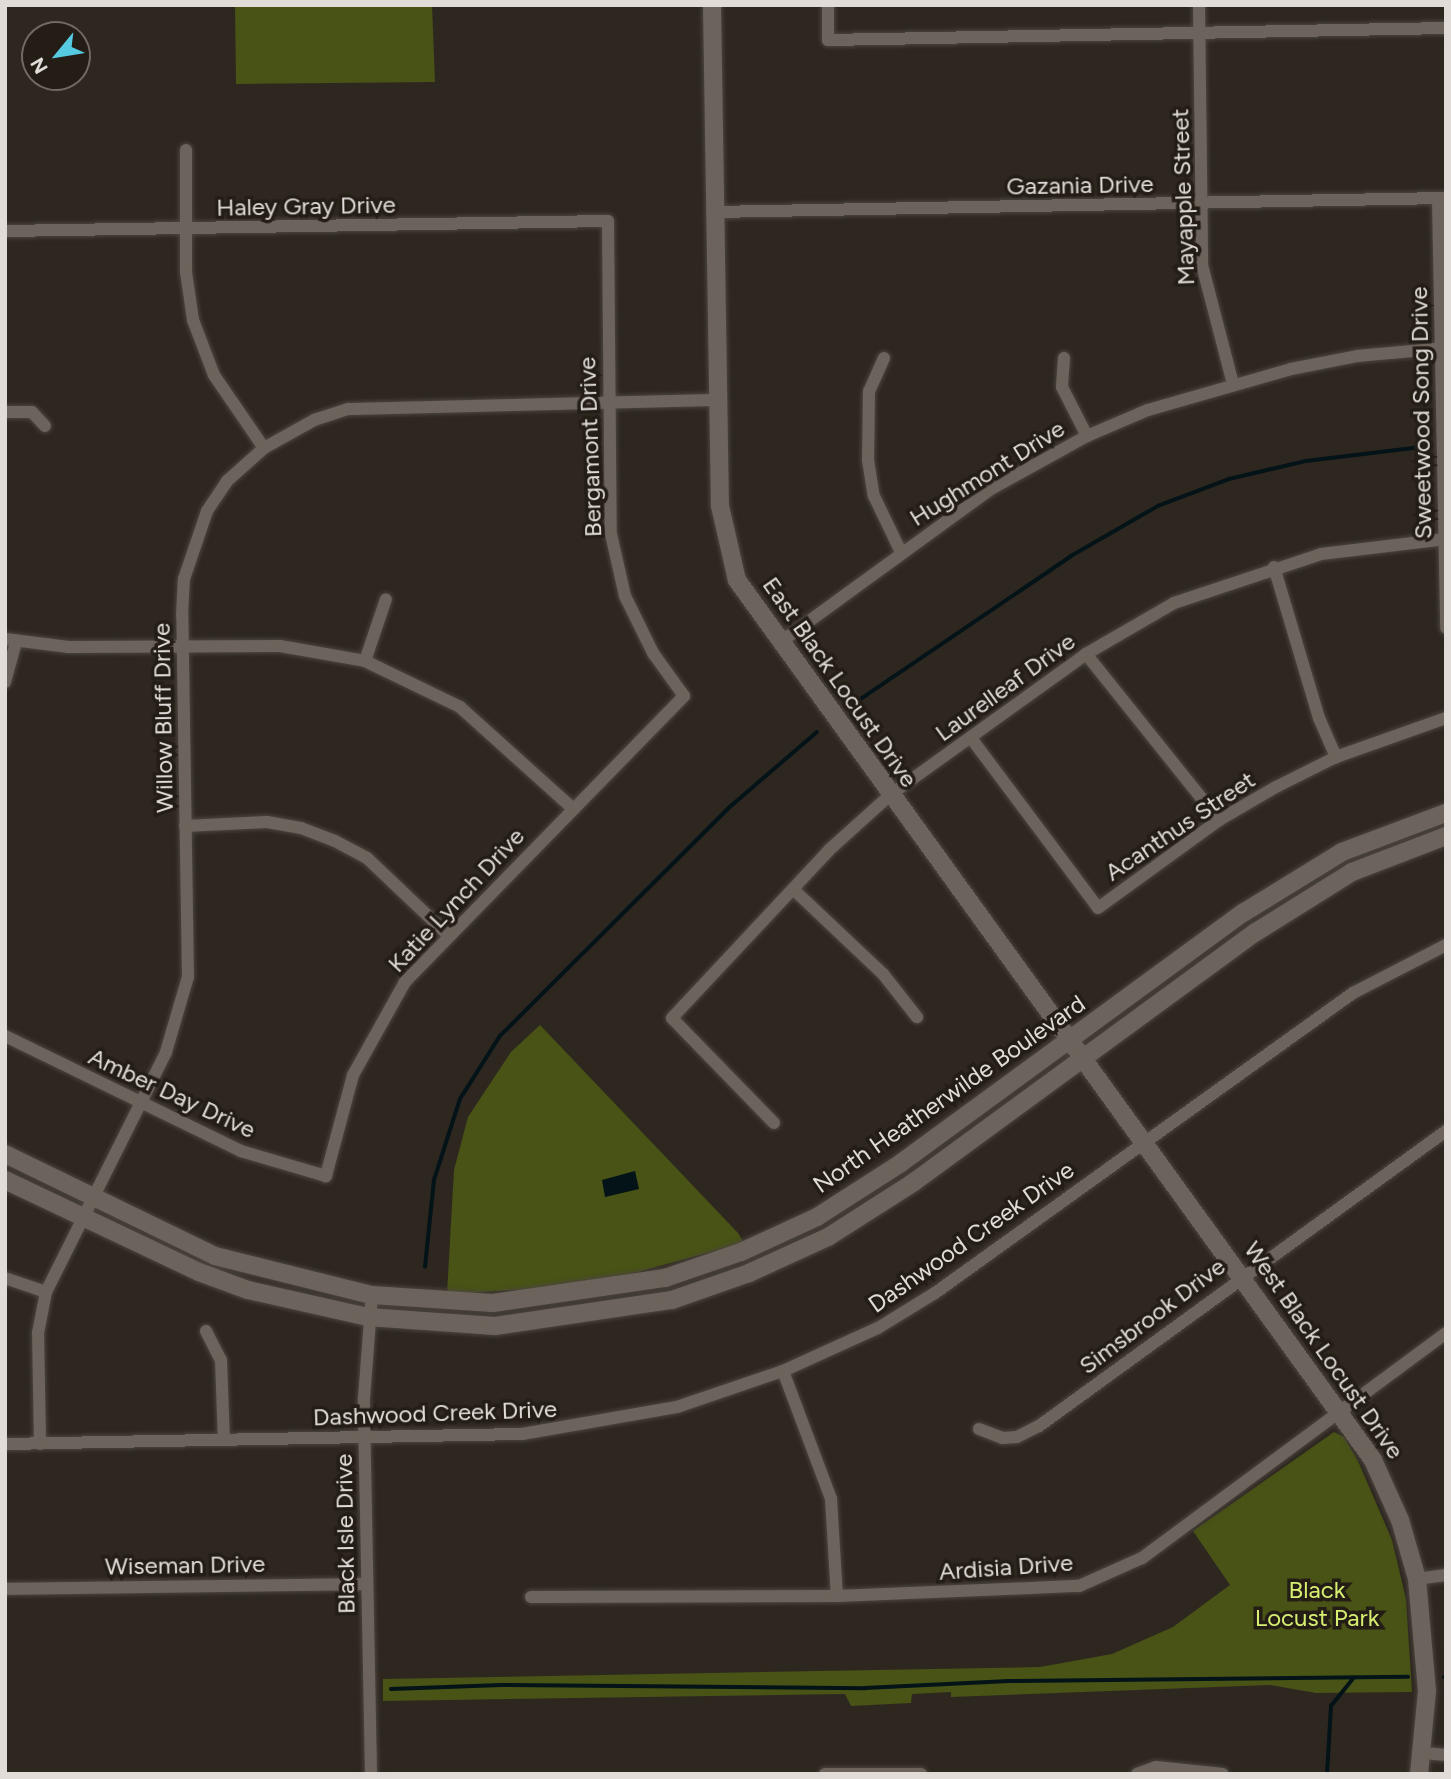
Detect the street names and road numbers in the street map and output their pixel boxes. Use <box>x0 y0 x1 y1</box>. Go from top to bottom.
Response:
street label: Mayapple Street <box>1166 108 1200 286</box>
street label: Gazania Drive <box>1006 169 1154 201</box>
street label: Haley Gray Drive <box>216 190 396 222</box>
street label: Sweetwood Song Drive <box>1404 287 1438 539</box>
street label: Bergamont Drive <box>572 356 608 538</box>
street label: Hughmont Drive <box>904 414 1070 532</box>
street label: East Black Locust Drive <box>757 571 923 793</box>
street label: Willow Bluff Drive <box>147 623 179 813</box>
street label: Laurelleaf Drive <box>930 627 1080 747</box>
street label: Acanthus Street <box>1099 765 1261 887</box>
street label: Katie Lynch Drive <box>382 822 530 978</box>
street label: North Heatherwilde Boulevard <box>807 989 1091 1199</box>
street label: Amber Day Drive <box>84 1042 260 1144</box>
street label: Dashwood Creek Drive <box>863 1155 1079 1319</box>
street label: West Black Locust Drive <box>1238 1236 1410 1464</box>
street label: Simsbrook Drive <box>1073 1252 1231 1380</box>
street label: Dashwood Creek Drive <box>312 1394 558 1432</box>
street label: Black Isle Drive <box>329 1454 361 1614</box>
street label: Ardisia Drive <box>938 1548 1074 1586</box>
street label: Wiseman Drive <box>105 1549 265 1581</box>

